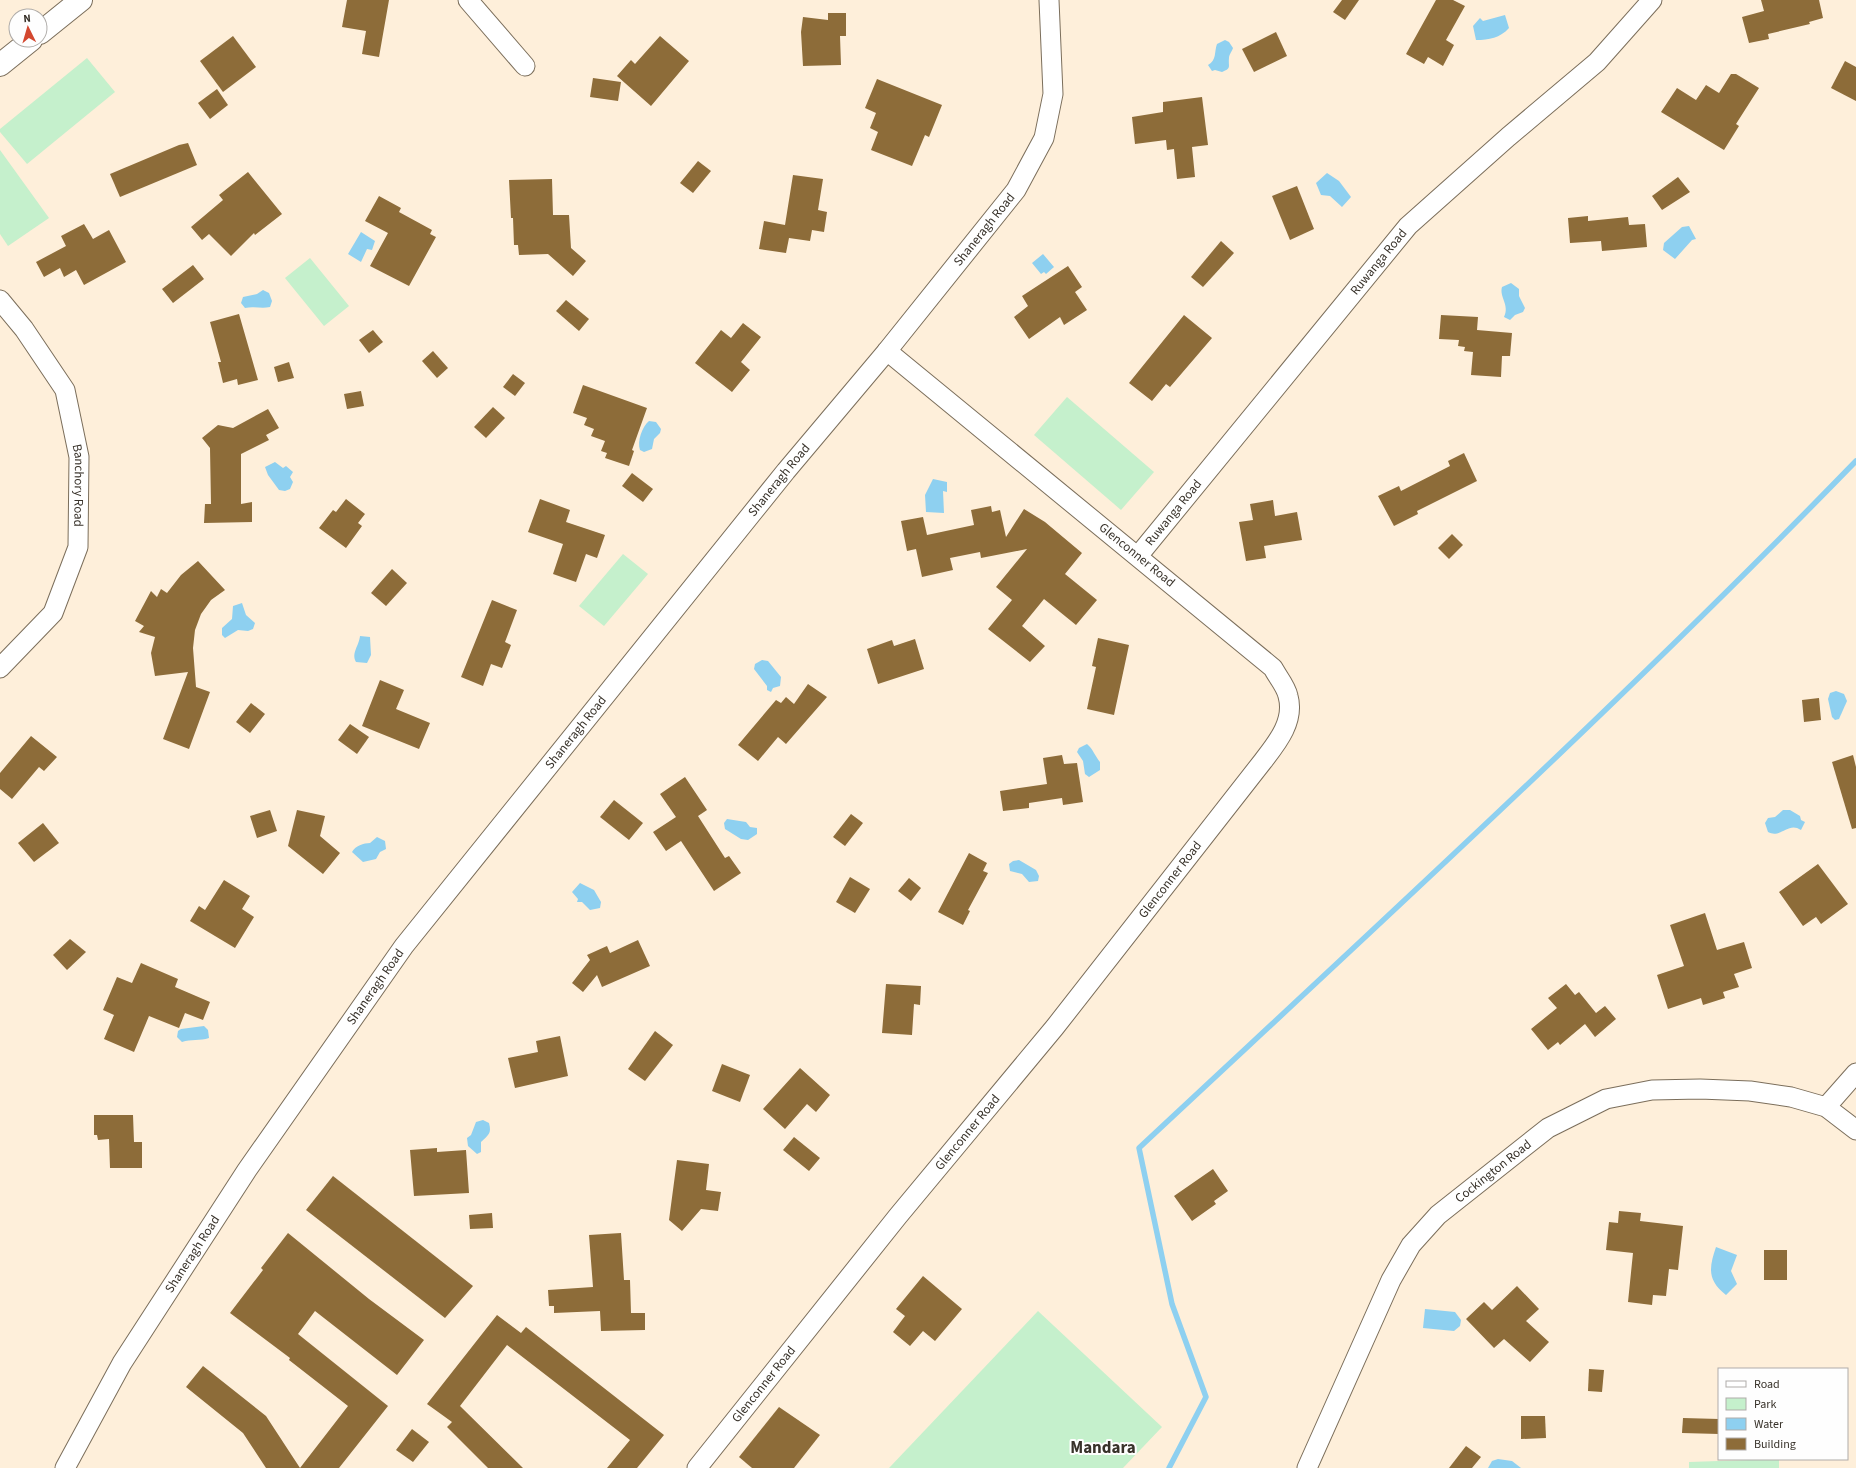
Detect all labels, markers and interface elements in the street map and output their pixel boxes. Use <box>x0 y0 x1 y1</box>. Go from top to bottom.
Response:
north arrow <box>8 8 48 48</box>
text: N <box>23 11 31 26</box>
street label: Shaneragh Road <box>949 189 1019 270</box>
street label: Ruwanga Road <box>1346 225 1411 299</box>
street label: Shaneragh Road <box>744 440 814 520</box>
street label: Banchory Road <box>68 442 88 527</box>
street label: Ruwanga Road <box>1141 476 1206 550</box>
street label: Glenconner Road <box>1095 519 1179 591</box>
street label: Shaneragh Road <box>541 692 611 773</box>
street label: Glenconner Road <box>1134 837 1206 922</box>
street label: Shaneragh Road <box>342 945 408 1029</box>
street label: Glenconner Road <box>931 1091 1004 1174</box>
street label: Cockington Road <box>1451 1136 1535 1207</box>
street label: Shaneragh Road <box>161 1212 224 1297</box>
street label: Glenconner Road <box>728 1342 800 1426</box>
legend <box>1718 1368 1848 1460</box>
text: Road <box>1754 1376 1780 1393</box>
text: Park <box>1754 1396 1776 1413</box>
text: Water <box>1754 1416 1784 1433</box>
district label: Mandara <box>1070 1436 1136 1460</box>
text: Building <box>1754 1436 1796 1453</box>

